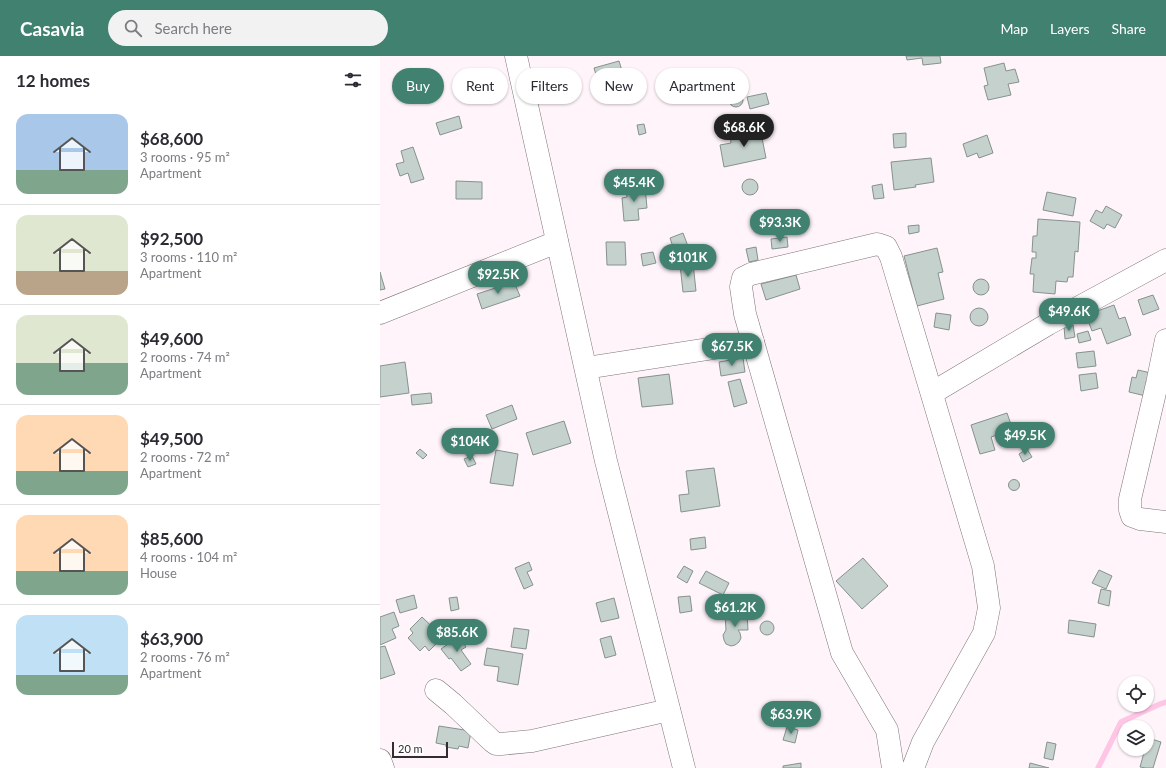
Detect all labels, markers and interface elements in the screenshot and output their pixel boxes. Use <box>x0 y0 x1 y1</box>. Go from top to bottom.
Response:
search box <box>108 10 388 46</box>
text: Casavia <box>20 17 84 40</box>
icon: search <box>122 17 144 39</box>
text: Search here <box>154 19 232 37</box>
text: Map <box>1000 20 1028 37</box>
text: Layers <box>1050 20 1090 37</box>
text: Share <box>1112 20 1146 37</box>
chip: Buy <box>392 68 444 104</box>
chip: Rent <box>452 68 508 104</box>
chip: Filters <box>516 68 582 104</box>
chip: New <box>590 68 647 104</box>
chip: Apartment <box>655 68 749 104</box>
icon: filters <box>342 69 364 91</box>
text: 12 homes <box>16 70 90 91</box>
pin: $68.6K <box>711 114 777 148</box>
text: $68.6K <box>723 119 765 135</box>
text: $68,600 <box>140 128 203 149</box>
icon: home <box>48 130 96 178</box>
text: 3 rooms · 95 m² <box>140 149 230 165</box>
text: Apartment <box>140 165 201 181</box>
pin: $45.4K <box>601 169 667 203</box>
text: $45.4K <box>613 174 655 190</box>
pin: $93.3K <box>747 209 813 243</box>
text: $93.3K <box>759 214 801 230</box>
text: $92,500 <box>140 228 203 249</box>
icon: home <box>48 231 96 279</box>
pin: $101K <box>660 244 716 278</box>
text: 3 rooms · 110 m² <box>140 249 237 265</box>
text: $101K <box>668 249 708 265</box>
pin: $92.5K <box>465 261 531 295</box>
text: Apartment <box>140 265 201 281</box>
text: $92.5K <box>477 266 519 282</box>
pin: $49.6K <box>1036 298 1102 332</box>
text: $49.6K <box>1048 303 1090 319</box>
text: $49,600 <box>140 328 203 349</box>
icon: home <box>48 331 96 379</box>
pin: $67.5K <box>699 333 765 367</box>
text: $67.5K <box>711 338 753 354</box>
text: 2 rooms · 74 m² <box>140 349 230 365</box>
text: Apartment <box>140 365 201 381</box>
pin: $49.5K <box>992 422 1058 456</box>
text: $49.5K <box>1004 427 1046 443</box>
text: $49,500 <box>140 428 203 449</box>
pin: $104K <box>442 428 498 462</box>
icon: home <box>48 431 96 479</box>
text: $104K <box>450 433 490 449</box>
text: 2 rooms · 72 m² <box>140 449 230 465</box>
text: Apartment <box>140 465 201 481</box>
text: $85,600 <box>140 528 203 549</box>
icon: home <box>48 531 96 579</box>
text: 4 rooms · 104 m² <box>140 549 237 565</box>
text: House <box>140 565 177 581</box>
pin: $61.2K <box>702 594 768 628</box>
text: $61.2K <box>714 599 756 615</box>
pin: $85.6K <box>424 619 490 653</box>
text: $85.6K <box>436 624 478 640</box>
text: $63,900 <box>140 628 203 649</box>
icon: home <box>48 631 96 679</box>
text: 2 rooms · 76 m² <box>140 649 230 665</box>
text: Apartment <box>140 665 201 681</box>
map controls <box>1118 676 1154 756</box>
button: locate <box>1118 676 1154 712</box>
pin: $63.9K <box>758 701 824 735</box>
text: $63.9K <box>770 706 812 722</box>
button: layers <box>1118 720 1154 756</box>
scale bar <box>392 740 448 759</box>
text: 20 m <box>398 742 423 755</box>

